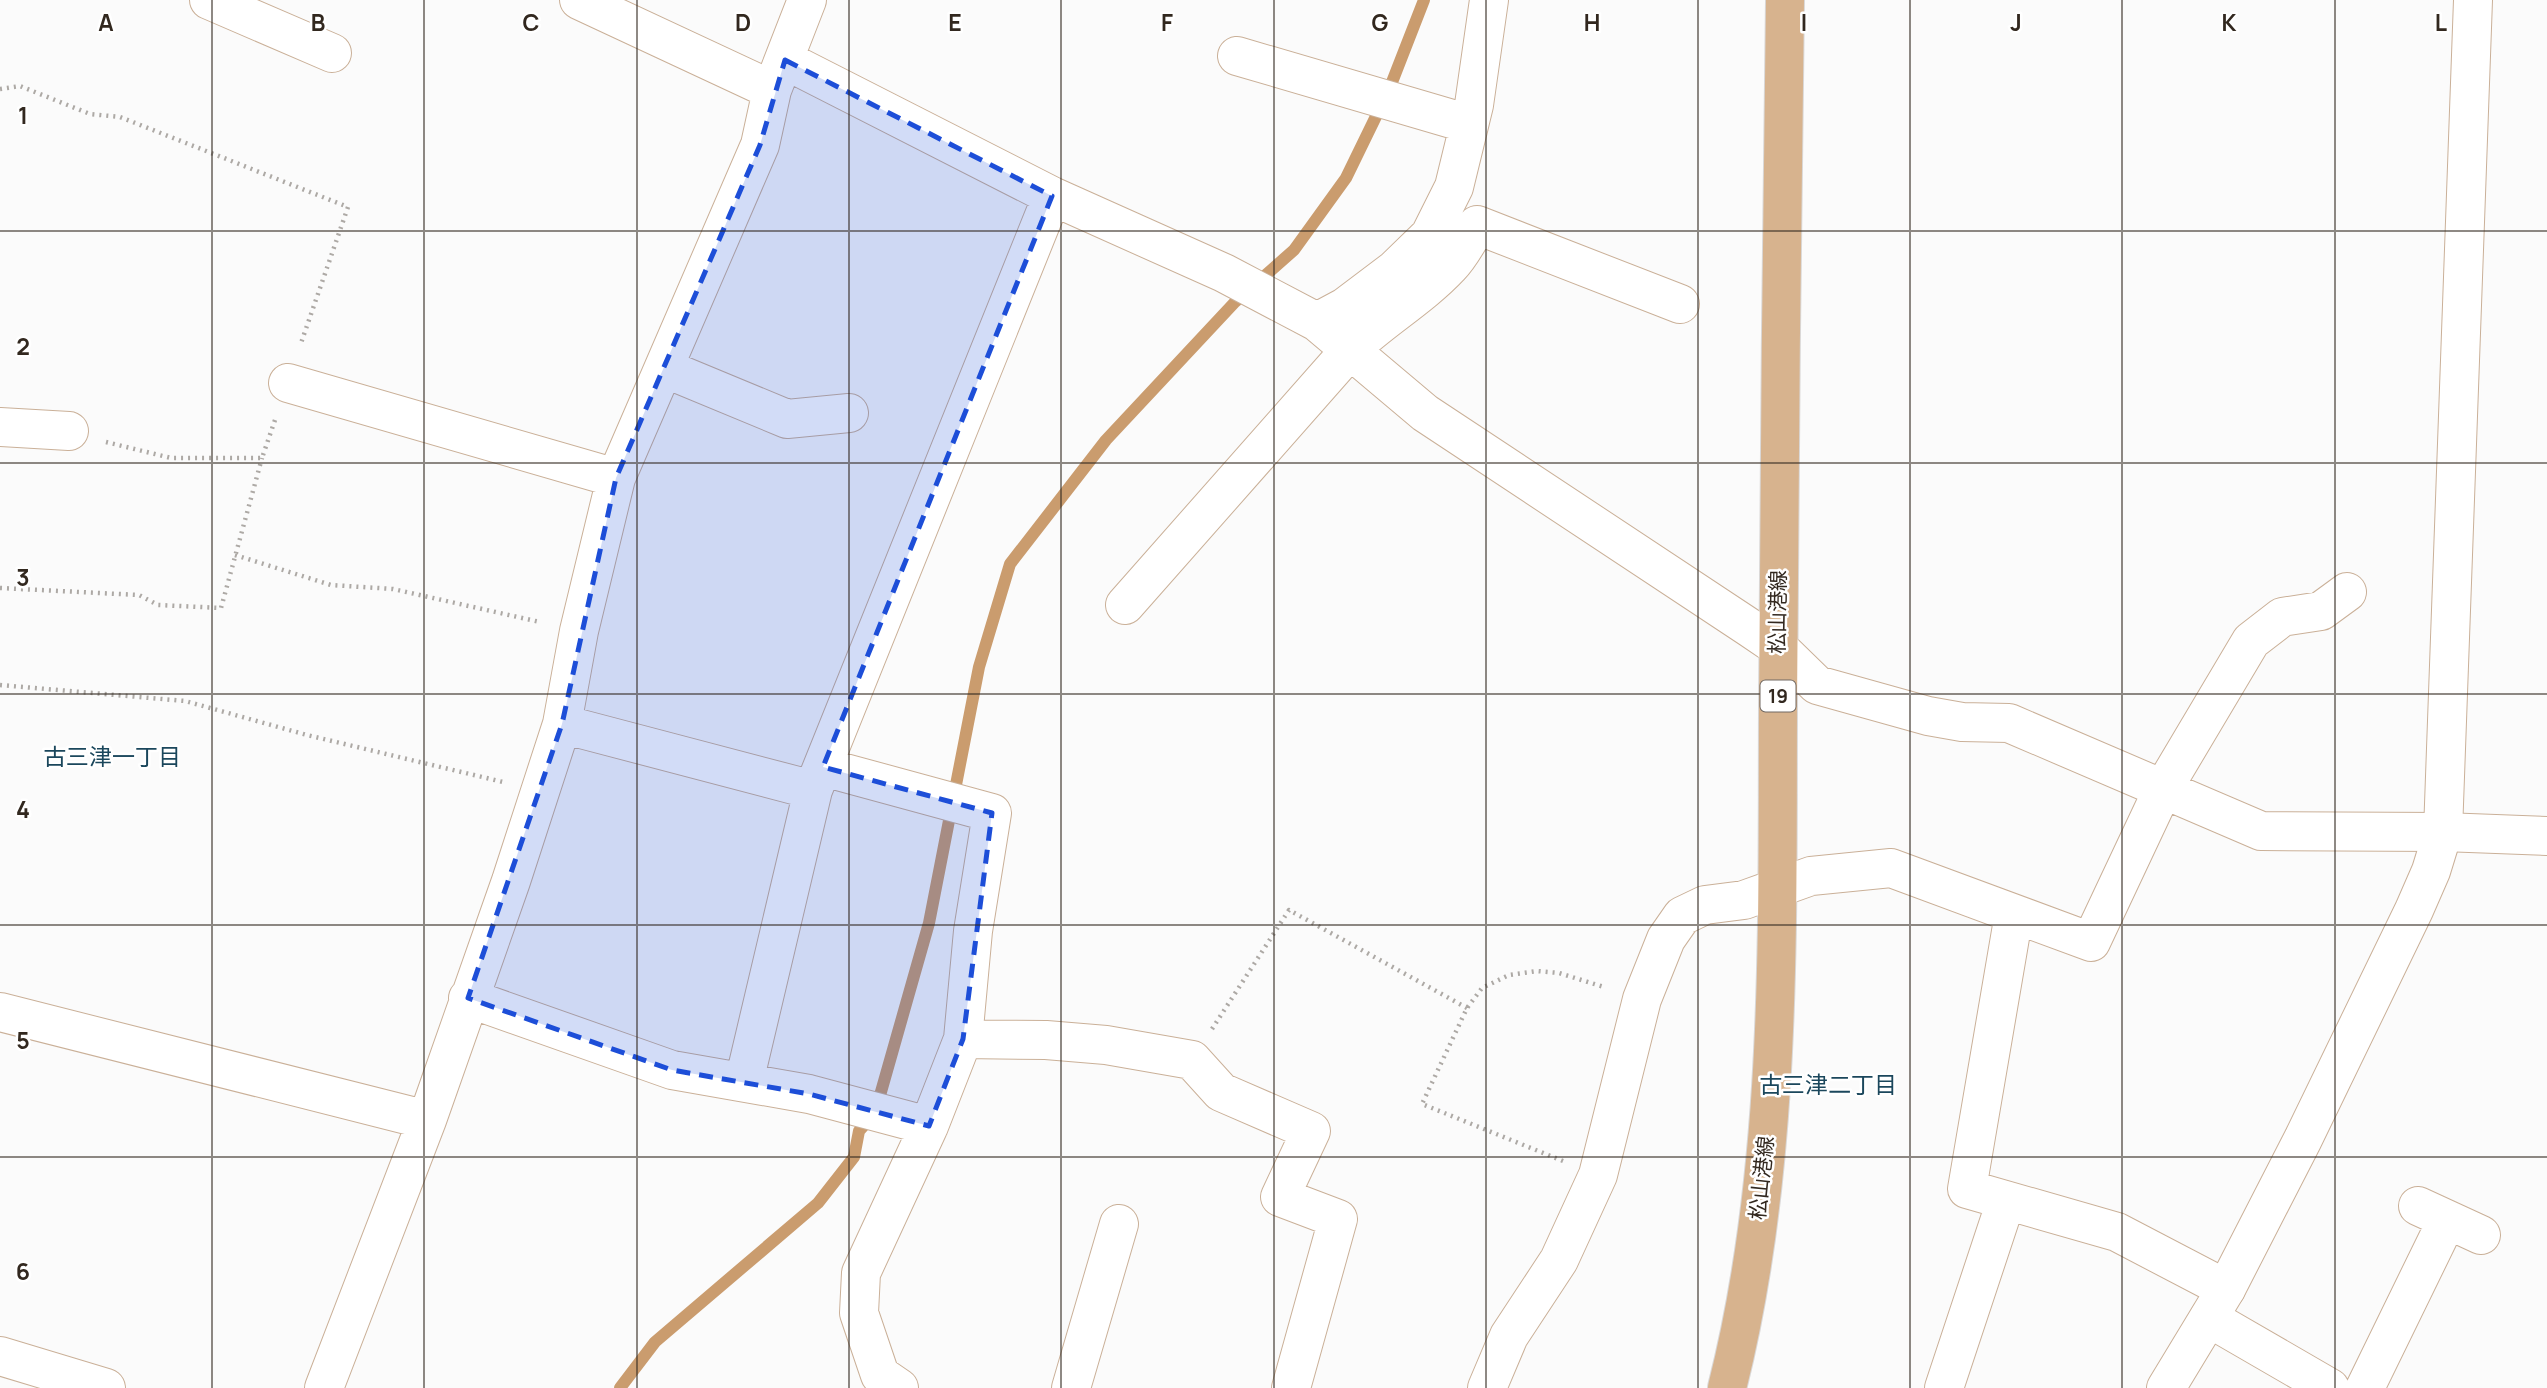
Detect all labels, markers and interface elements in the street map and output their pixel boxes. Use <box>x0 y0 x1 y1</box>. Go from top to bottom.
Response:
text: A <box>98 6 114 38</box>
text: B <box>311 6 325 38</box>
text: C <box>523 6 540 38</box>
text: D <box>735 6 751 38</box>
text: E <box>948 6 962 38</box>
text: F <box>1161 6 1173 38</box>
text: G <box>1372 6 1389 38</box>
text: H <box>1584 6 1600 38</box>
text: I <box>1801 6 1807 38</box>
text: J <box>2010 6 2022 38</box>
text: K <box>2222 6 2237 38</box>
text: L <box>2435 6 2447 38</box>
text: 1 <box>18 99 28 131</box>
text: 2 <box>16 330 30 362</box>
text: 3 <box>16 561 30 593</box>
street label: 松山港線 <box>1762 570 1792 654</box>
road number: 19 <box>1760 680 1796 712</box>
district label: 古三津一丁目 <box>43 740 181 772</box>
text: 4 <box>16 793 30 825</box>
text: 5 <box>16 1024 30 1056</box>
district label: 古三津二丁目 <box>1759 1068 1897 1100</box>
street label: 松山港線 <box>1743 1135 1779 1221</box>
text: 6 <box>16 1255 30 1287</box>

